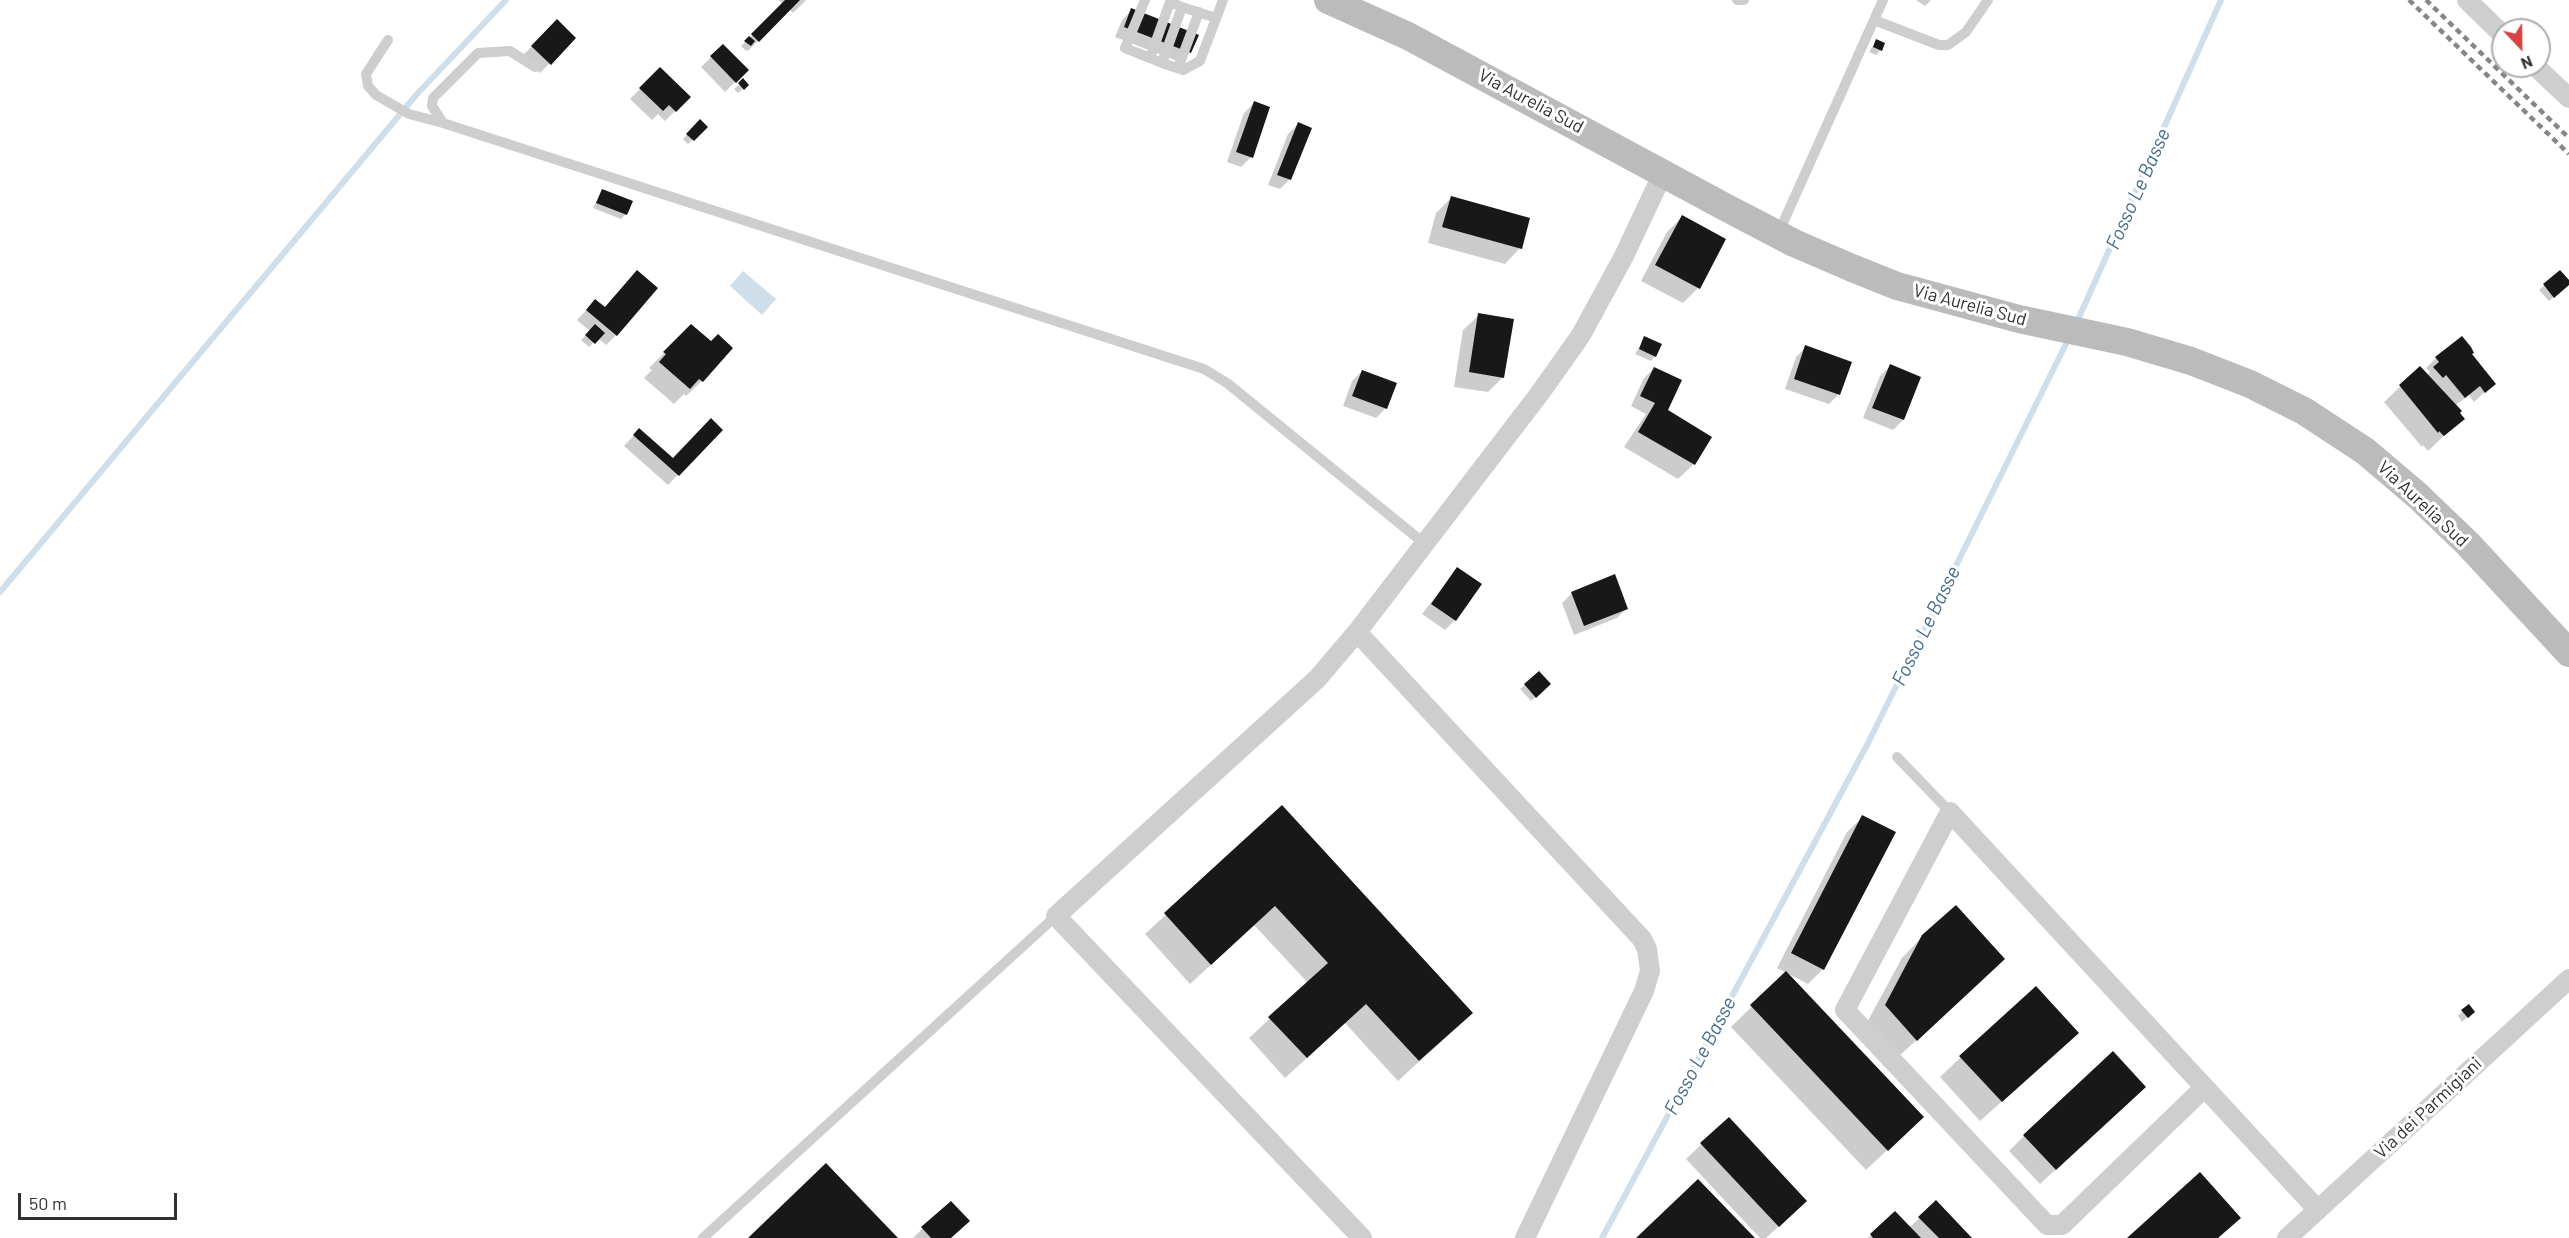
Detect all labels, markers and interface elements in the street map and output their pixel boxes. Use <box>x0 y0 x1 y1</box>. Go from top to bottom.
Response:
north arrow <box>2491 18 2551 78</box>
text: N <box>2519 52 2536 74</box>
street label: Via Aurelia Sud <box>1475 64 1587 138</box>
water label: Fosso Le Basse <box>2101 125 2175 253</box>
street label: Via Aurelia Sud <box>1911 280 2029 330</box>
street label: Via Aurelia Sud <box>2373 456 2473 552</box>
water label: Fosso Le Basse <box>1887 562 1965 690</box>
water label: Fosso Le Basse <box>1659 993 1741 1119</box>
street label: Via dei Parmigiani <box>2370 1053 2486 1163</box>
scale bar <box>21 1181 180 1219</box>
text: 50 m <box>29 1192 67 1214</box>

